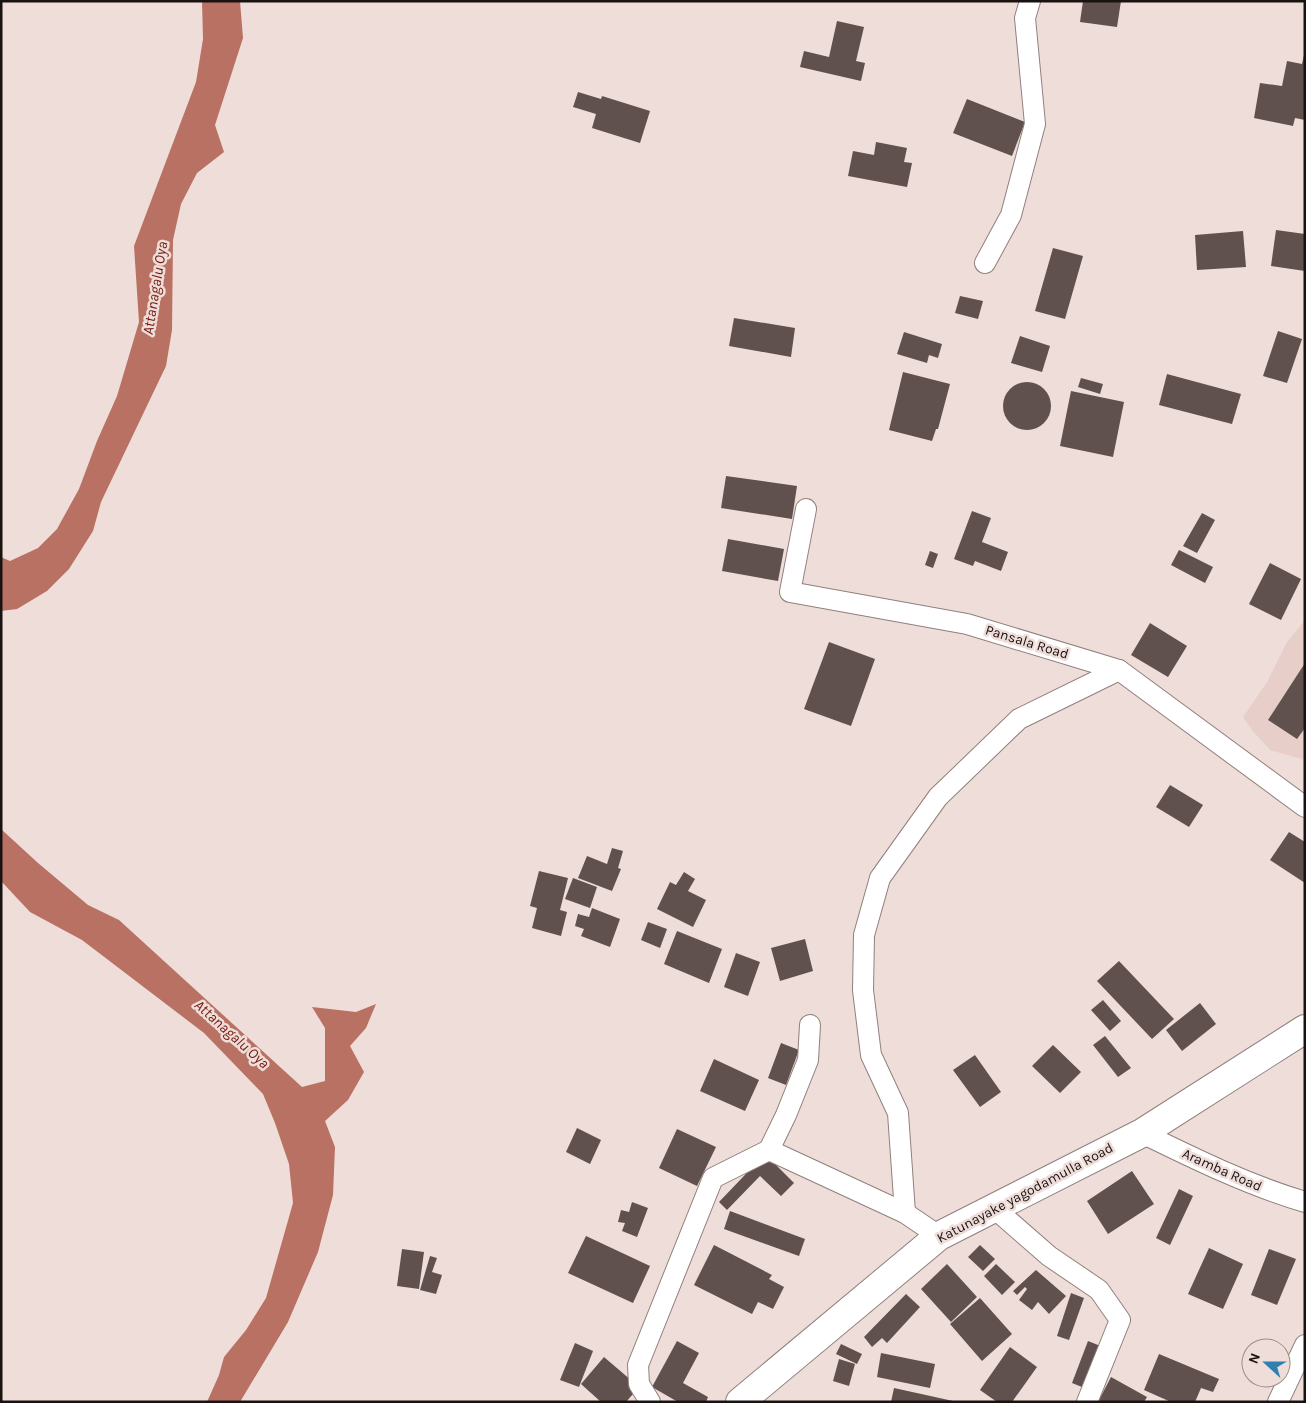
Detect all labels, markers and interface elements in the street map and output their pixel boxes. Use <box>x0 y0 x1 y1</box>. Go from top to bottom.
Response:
water label: Attanagalu Oya <box>139 240 171 336</box>
street label: Pansala Road <box>983 621 1071 663</box>
water label: Attanagalu Oya <box>191 996 273 1072</box>
street label: Katunayake yagodamulla Road <box>934 1139 1116 1247</box>
street label: Aramba Road <box>1180 1145 1264 1195</box>
north arrow <box>1241 1338 1291 1388</box>
text: N <box>1245 1351 1264 1366</box>

